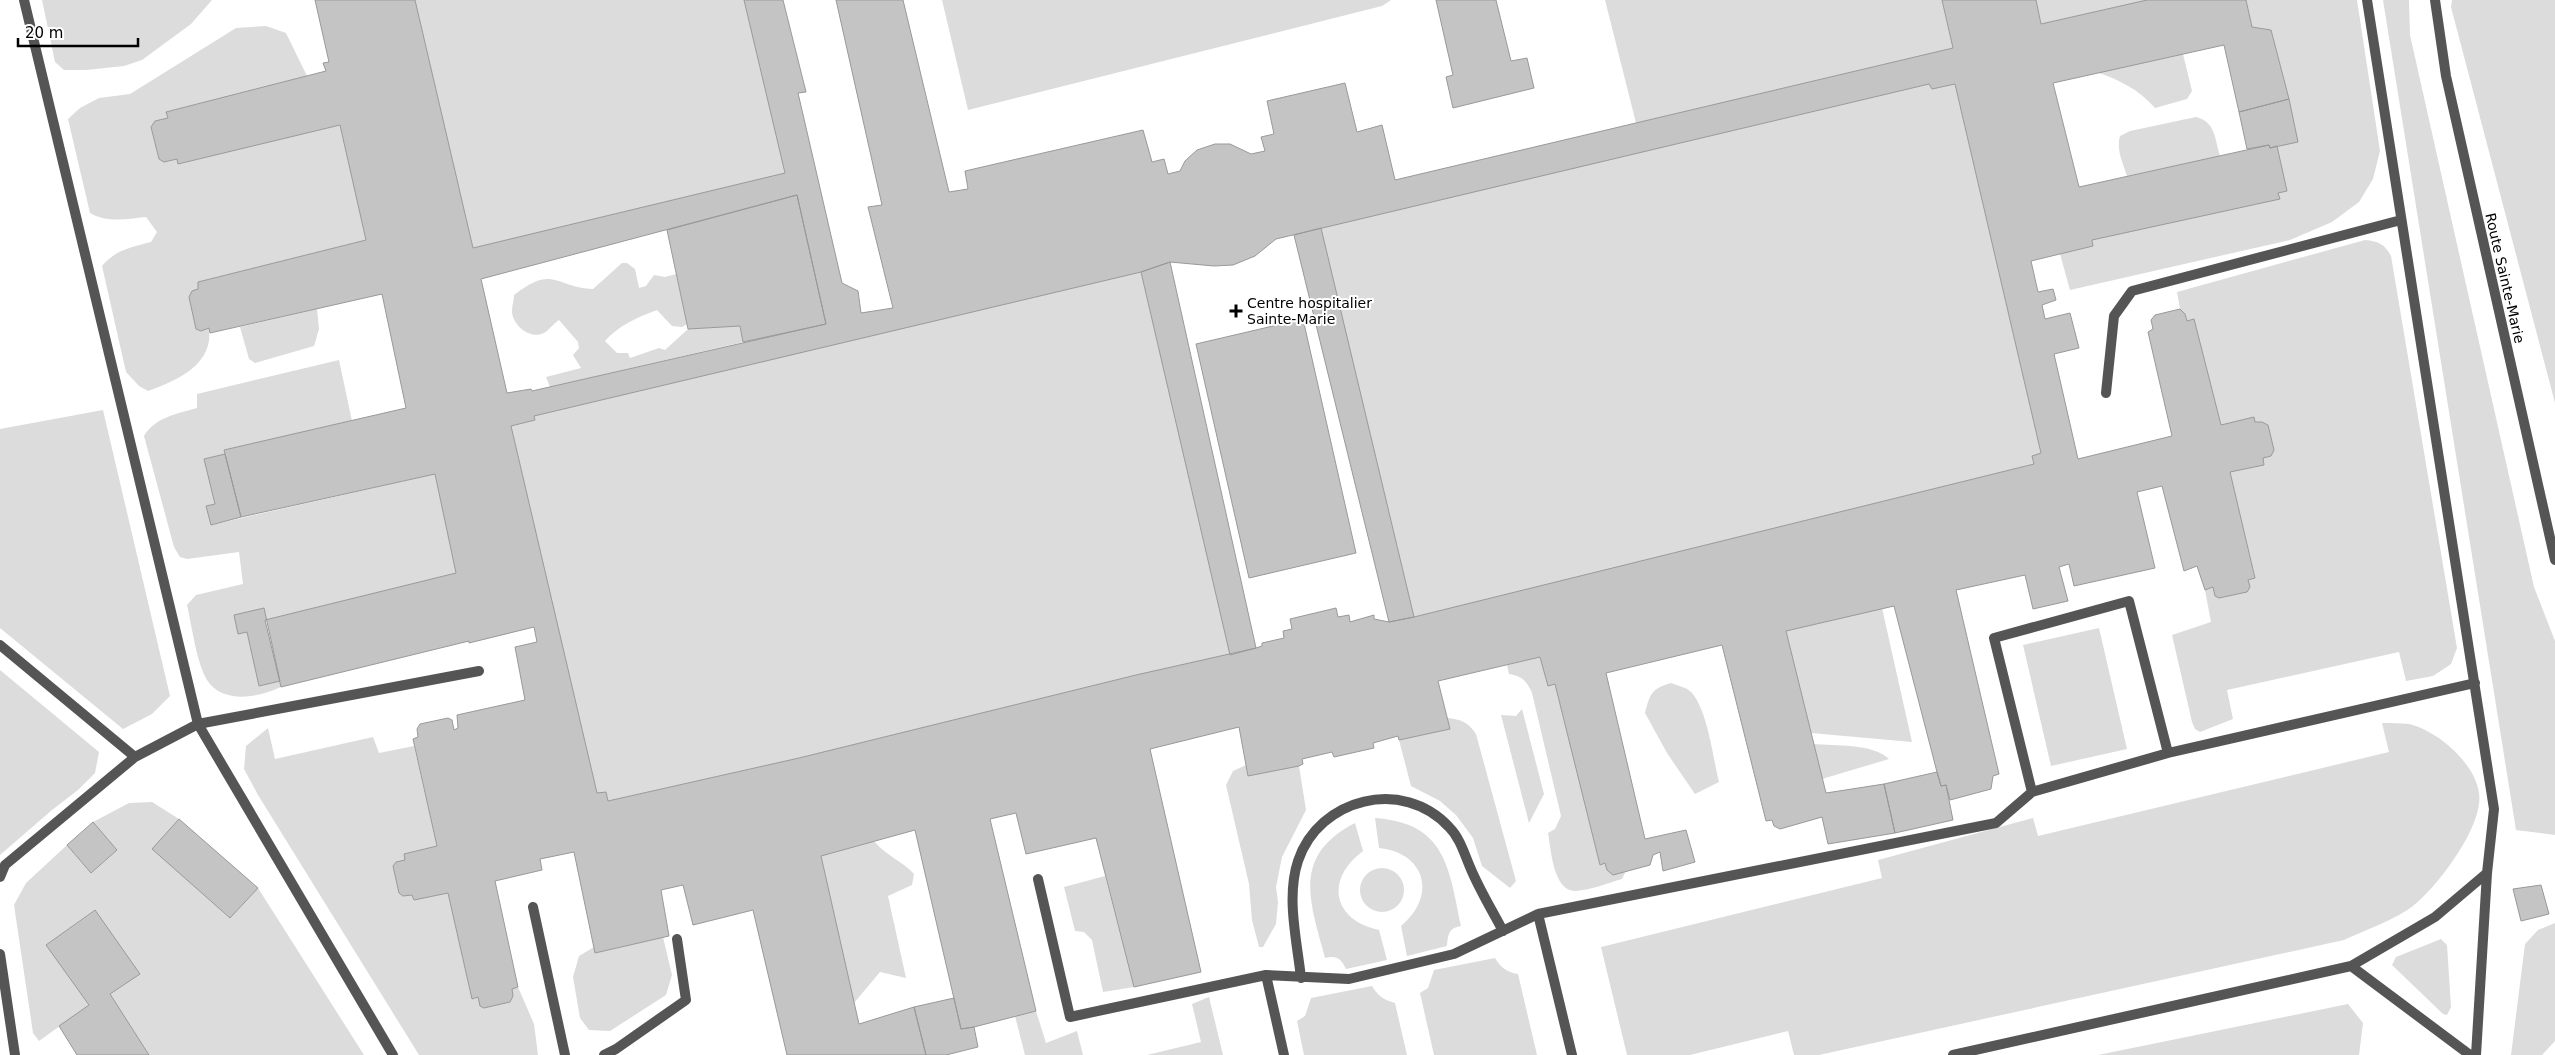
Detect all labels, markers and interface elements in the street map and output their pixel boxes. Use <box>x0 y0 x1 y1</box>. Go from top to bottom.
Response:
scale bar <box>18 15 138 47</box>
text: 20 m <box>25 24 63 42</box>
street label: Route Sainte-Marie <box>2482 211 2528 345</box>
place label: Centre hospitalier Sainte-Marie <box>1247 295 1372 327</box>
marker: Centre hospitalier Sainte-Marie <box>1229 304 1243 318</box>

